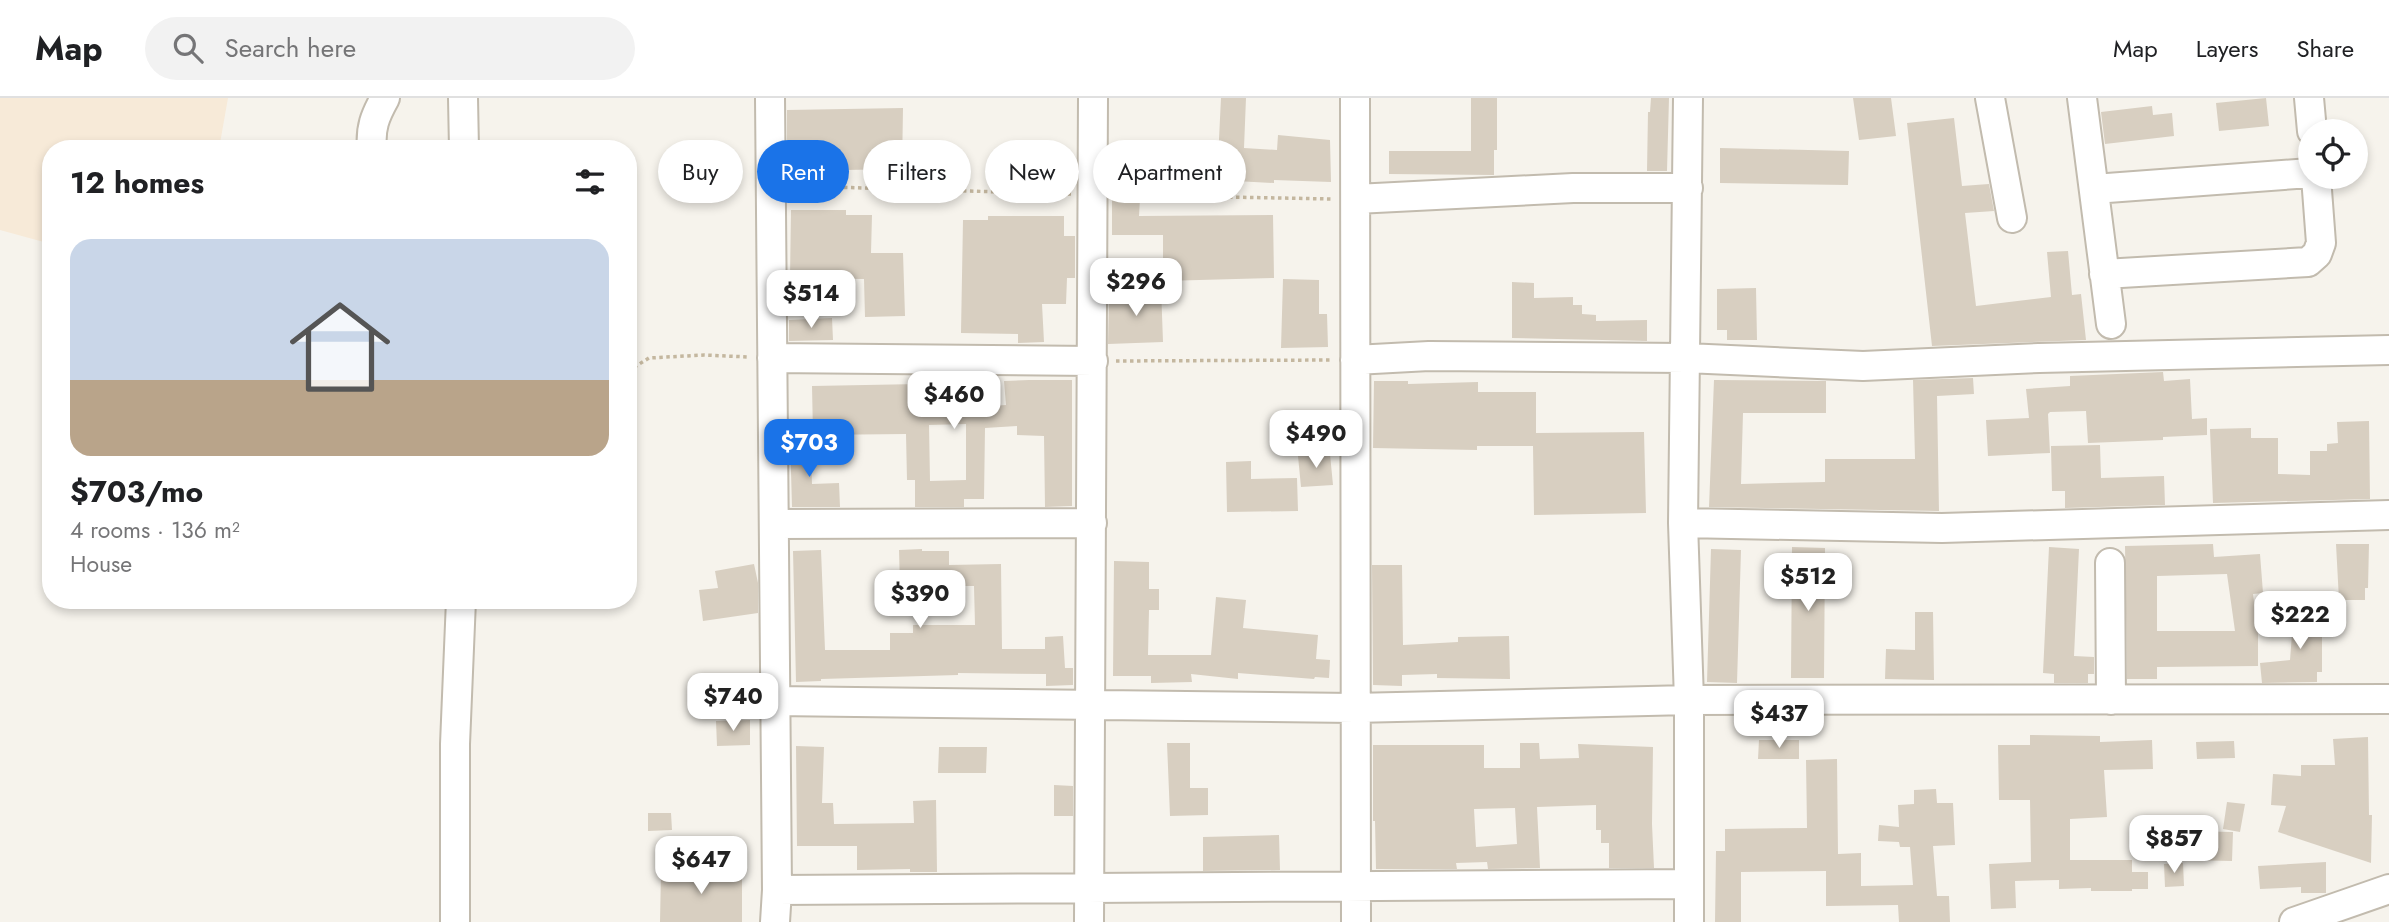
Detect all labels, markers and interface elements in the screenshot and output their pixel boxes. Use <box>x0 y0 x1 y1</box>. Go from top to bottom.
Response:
search box <box>145 17 635 80</box>
text: Map <box>35 25 103 72</box>
icon: search <box>169 29 207 67</box>
text: Search here <box>225 29 356 67</box>
text: Map <box>2113 31 2158 66</box>
text: Layers <box>2196 31 2258 66</box>
text: Share <box>2296 31 2354 66</box>
map controls <box>2298 119 2368 189</box>
button: locate <box>2298 119 2368 189</box>
chip: Buy <box>658 140 743 203</box>
chip: Rent <box>757 140 849 203</box>
chip: Filters <box>863 140 971 203</box>
chip: New <box>985 140 1079 203</box>
chip: Apartment <box>1093 140 1246 203</box>
text: 12 homes <box>70 161 204 204</box>
icon: filters <box>571 163 609 201</box>
pin: $296 <box>1095 258 1177 318</box>
text: $296 <box>1106 264 1166 298</box>
pin: $514 <box>770 271 852 330</box>
text: $514 <box>783 276 839 310</box>
icon: home <box>277 284 403 410</box>
pin: $460 <box>913 372 995 431</box>
text: $460 <box>924 377 984 411</box>
pin: $490 <box>1275 410 1357 470</box>
text: $490 <box>1286 416 1346 450</box>
pin: $703 <box>768 420 850 479</box>
text: $703 <box>780 425 838 459</box>
text: $703/mo <box>70 470 203 513</box>
text: 4 rooms · 136 m² <box>70 513 240 547</box>
text: House <box>70 547 132 581</box>
pin: $512 <box>1767 554 1849 613</box>
text: $512 <box>1780 559 1836 593</box>
pin: $390 <box>879 570 961 630</box>
text: $390 <box>890 576 950 610</box>
pin: $222 <box>2259 592 2341 651</box>
text: $222 <box>2270 597 2330 631</box>
pin: $740 <box>692 674 774 733</box>
text: $740 <box>703 679 763 713</box>
pin: $437 <box>1738 690 1820 750</box>
text: $437 <box>1750 696 1808 730</box>
pin: $857 <box>2133 816 2215 875</box>
text: $857 <box>2145 821 2203 855</box>
pin: $647 <box>660 836 742 896</box>
text: $647 <box>671 842 731 876</box>

